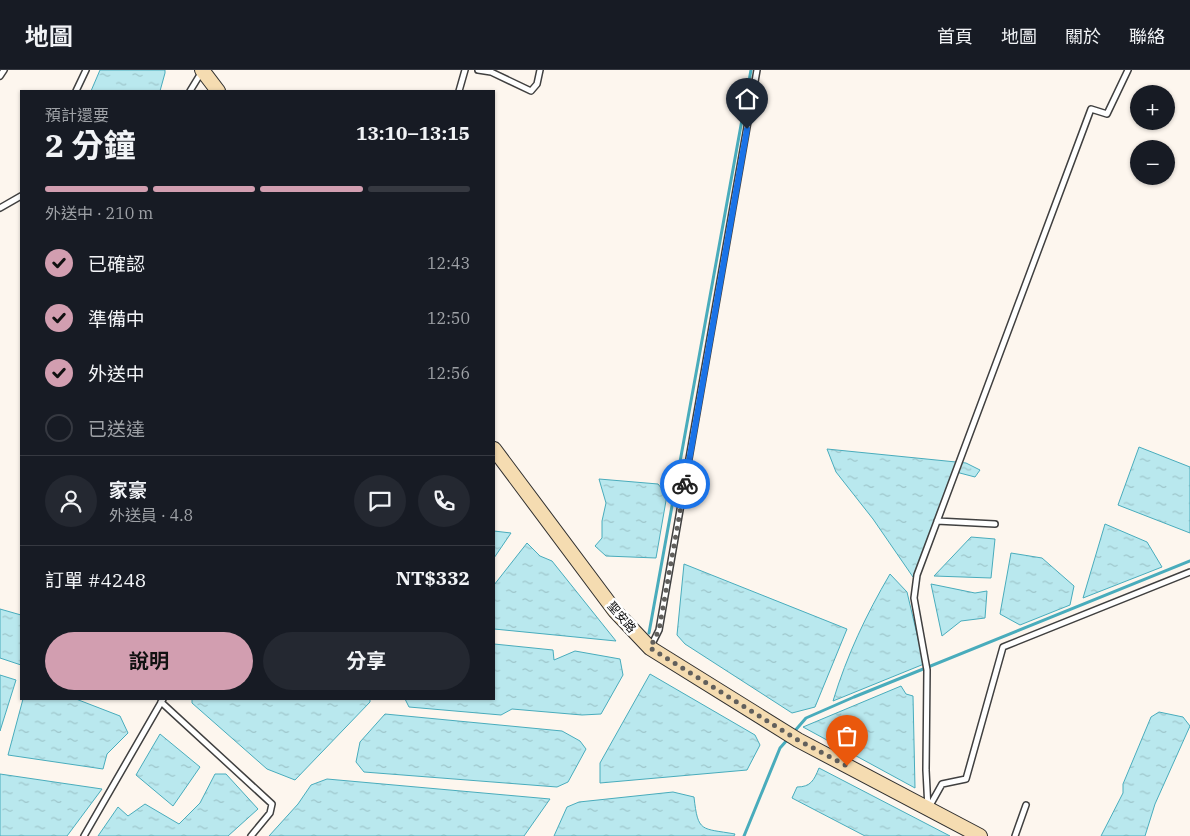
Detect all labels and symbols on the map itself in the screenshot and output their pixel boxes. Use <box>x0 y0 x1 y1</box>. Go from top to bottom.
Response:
pin <box>726 78 768 129</box>
courier <box>660 459 710 509</box>
street label: 聖安路 <box>605 598 639 636</box>
pin <box>826 715 868 766</box>

